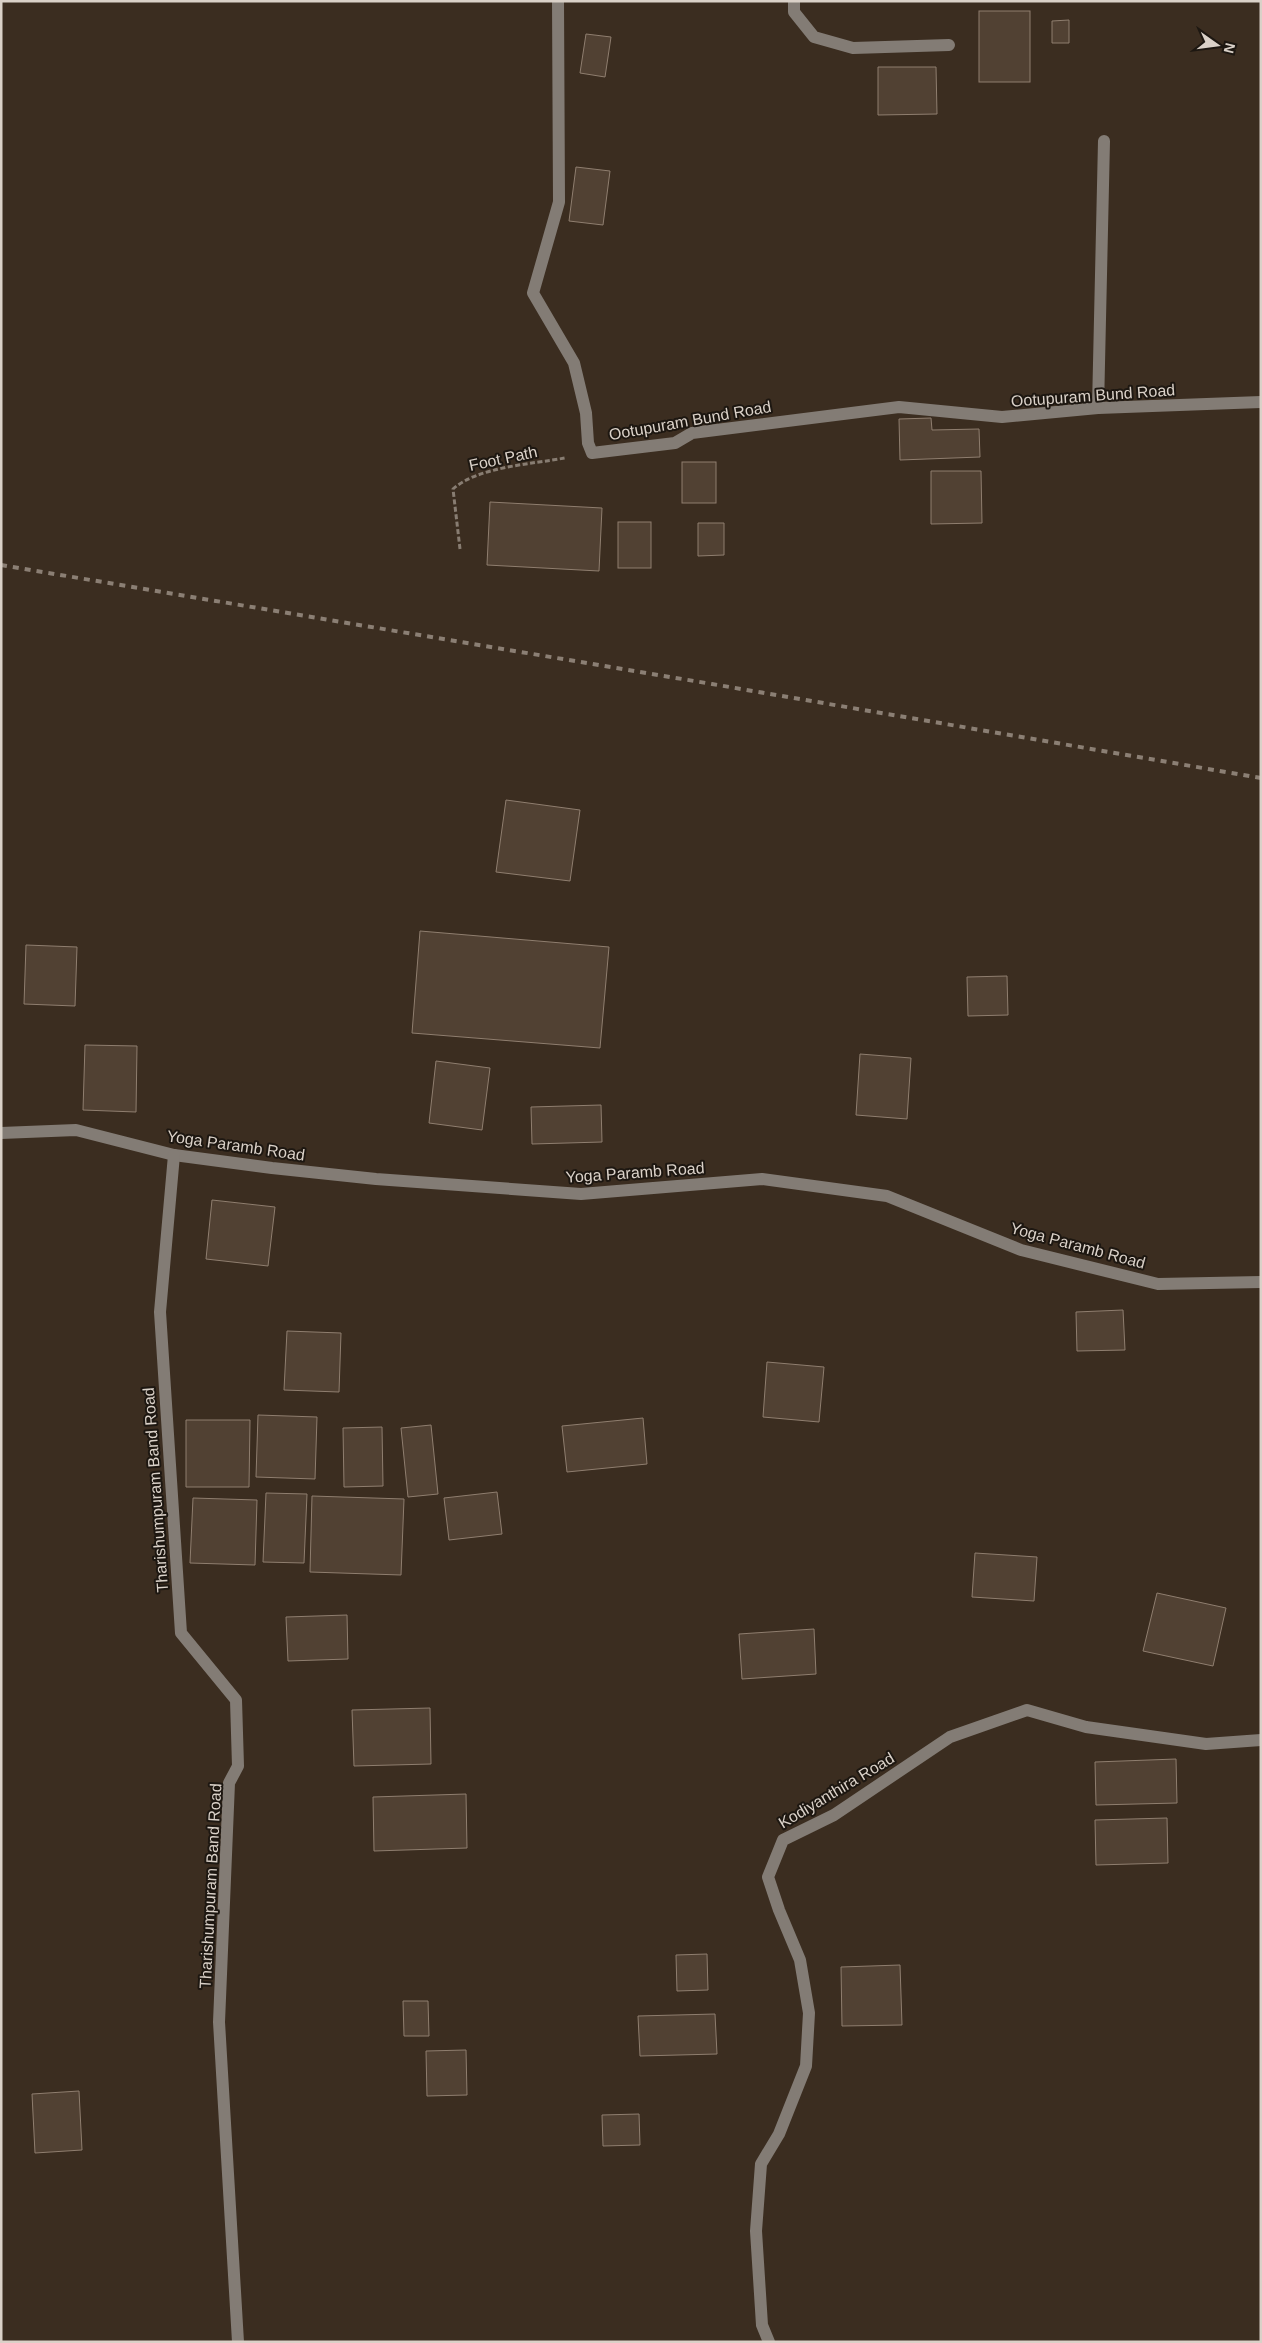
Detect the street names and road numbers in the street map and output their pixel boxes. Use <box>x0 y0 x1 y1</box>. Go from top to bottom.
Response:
street label: Ootupuram Bund Road <box>1010 381 1176 410</box>
street label: Ootupuram Bund Road <box>608 398 773 443</box>
street label: Foot Path <box>467 443 539 474</box>
street label: Yoga Paramb Road <box>166 1127 306 1164</box>
street label: Yoga Paramb Road <box>565 1159 705 1186</box>
street label: Yoga Paramb Road <box>1009 1219 1147 1272</box>
street label: Tharishumpuram Band Road <box>140 1387 171 1593</box>
street label: Kodiyanthira Road <box>775 1749 897 1832</box>
street label: Tharishumpuram Band Road <box>197 1783 224 1989</box>

